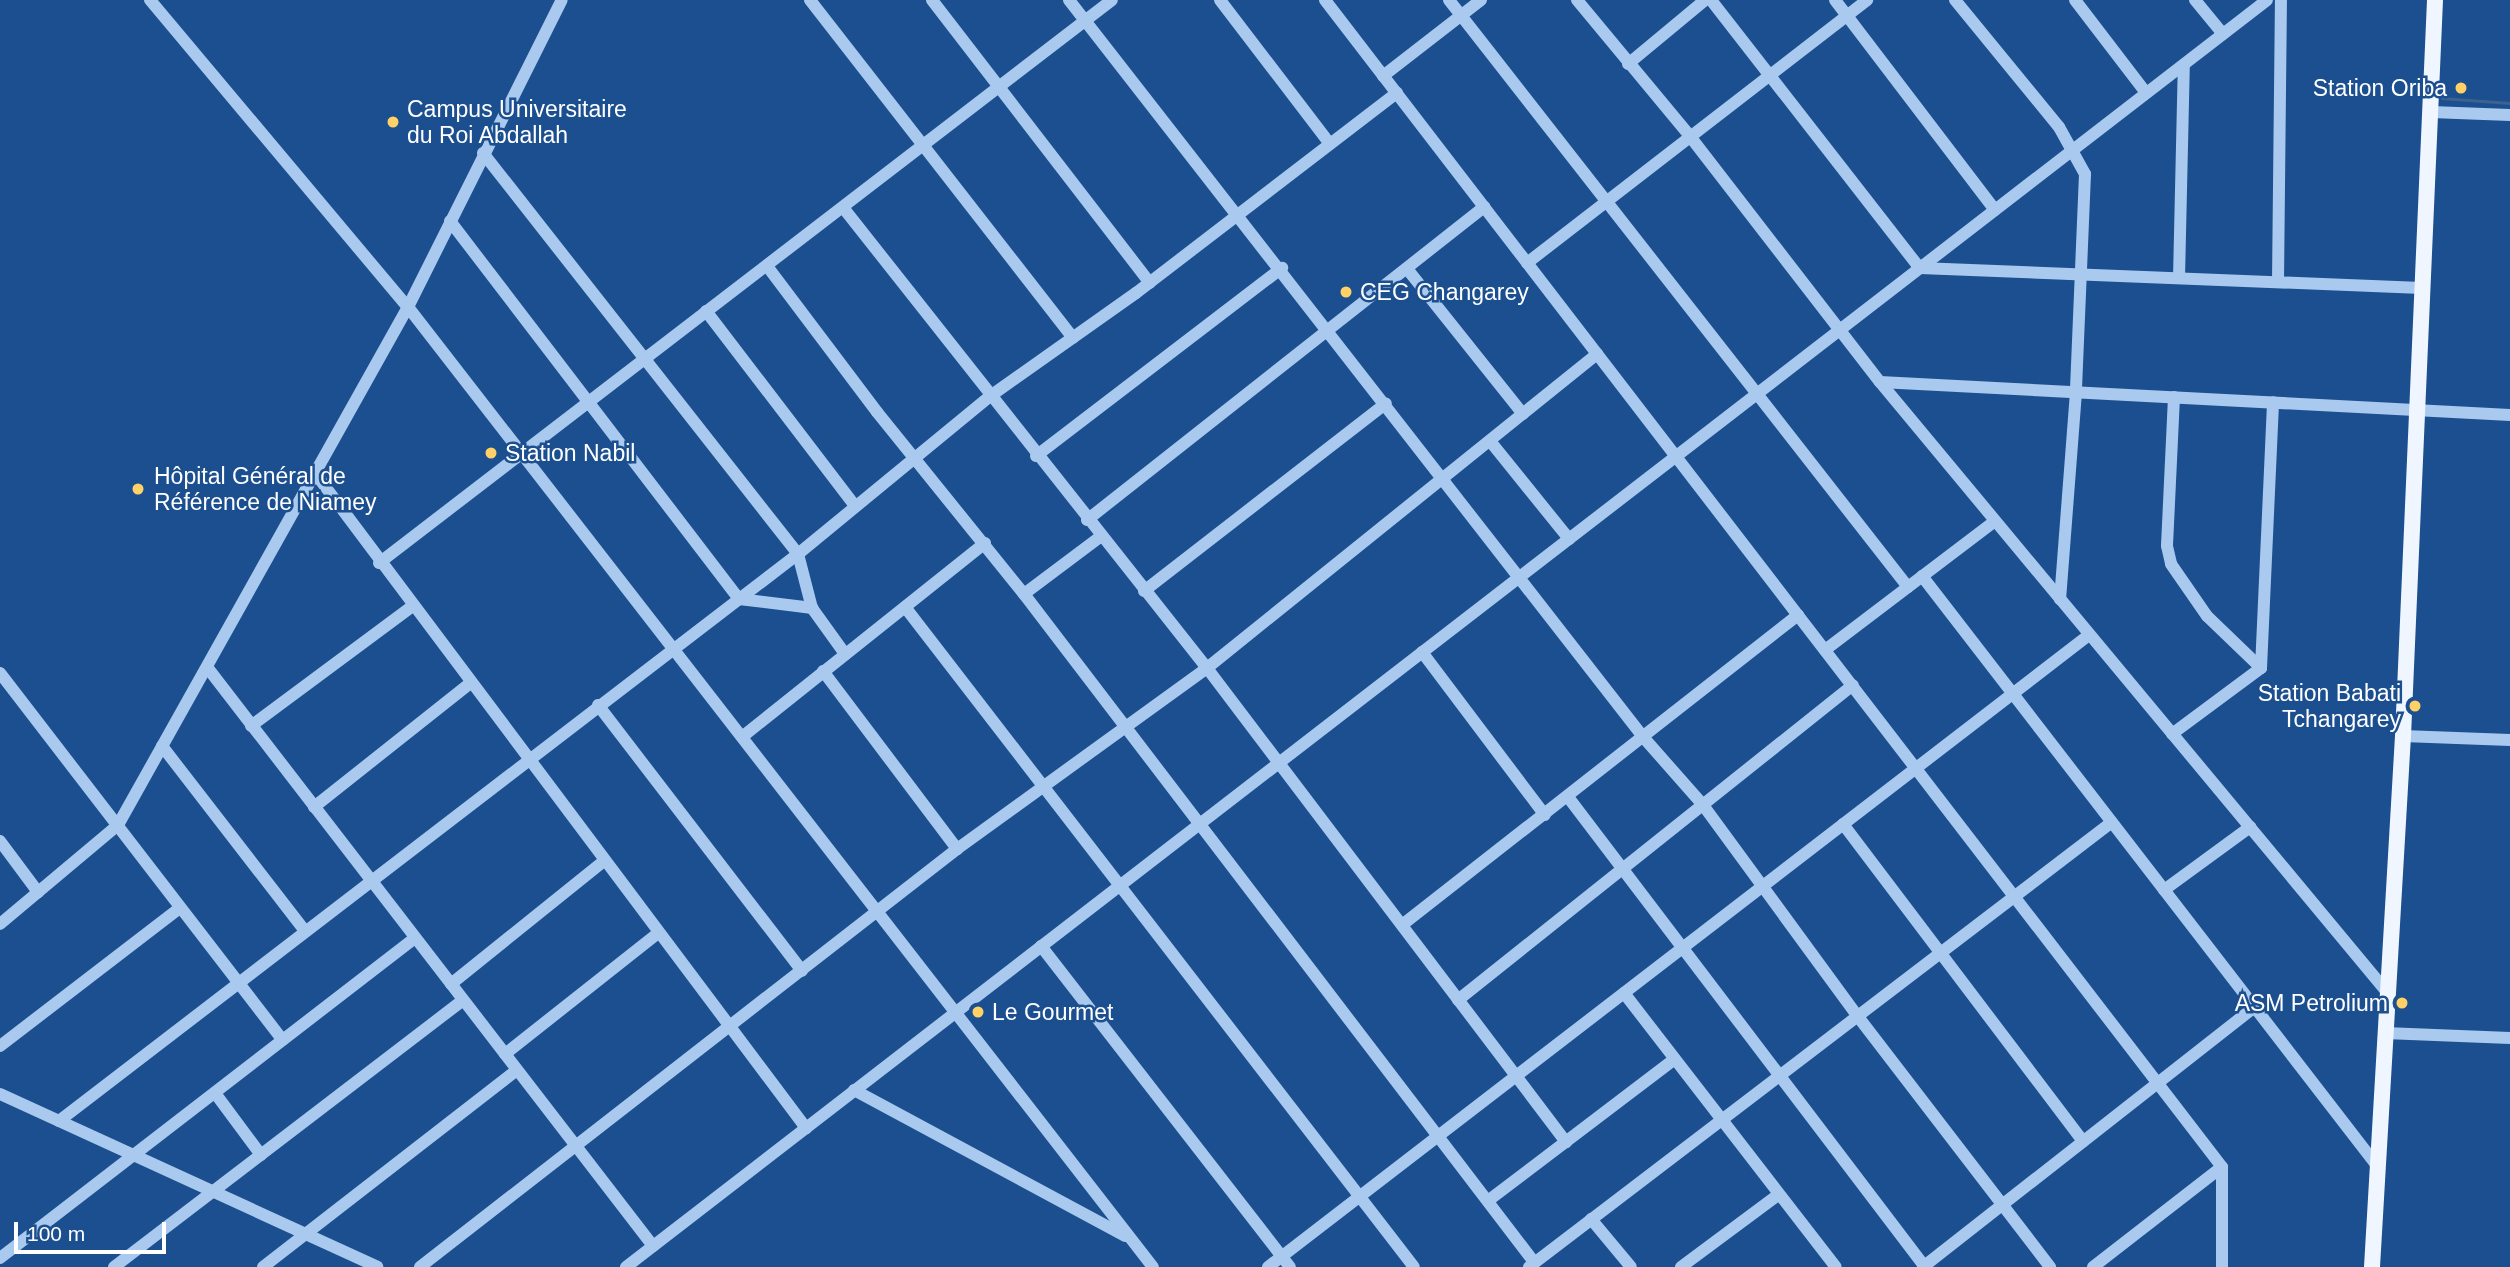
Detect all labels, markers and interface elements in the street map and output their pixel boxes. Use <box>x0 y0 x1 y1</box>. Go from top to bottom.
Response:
place label: Station Oriba <box>2313 74 2447 102</box>
marker: Station Oriba <box>2453 80 2469 96</box>
place label: Campus Universitaire du Roi Abdallah <box>407 95 627 149</box>
marker: Campus Universitaire du Roi Abdallah <box>385 114 401 130</box>
place label: CEG Changarey <box>1360 278 1529 306</box>
marker: CEG Changarey <box>1338 284 1354 300</box>
place label: Station Nabil <box>505 439 635 467</box>
marker: Station Nabil <box>483 445 499 461</box>
place label: Hôpital Général de Référence de Niamey <box>154 462 376 516</box>
marker: Hôpital Général de Référence de Niamey <box>128 479 148 499</box>
place label: Station Babati Tchangarey <box>2258 679 2401 733</box>
marker: Station Babati Tchangarey <box>2407 698 2423 714</box>
place label: ASM Petrolium <box>2235 989 2388 1017</box>
marker: ASM Petrolium <box>2394 995 2410 1011</box>
place label: Le Gourmet <box>992 998 1113 1026</box>
marker: Le Gourmet <box>970 1004 986 1020</box>
scale bar <box>18 1208 170 1252</box>
text: 100 m <box>27 1222 85 1245</box>

